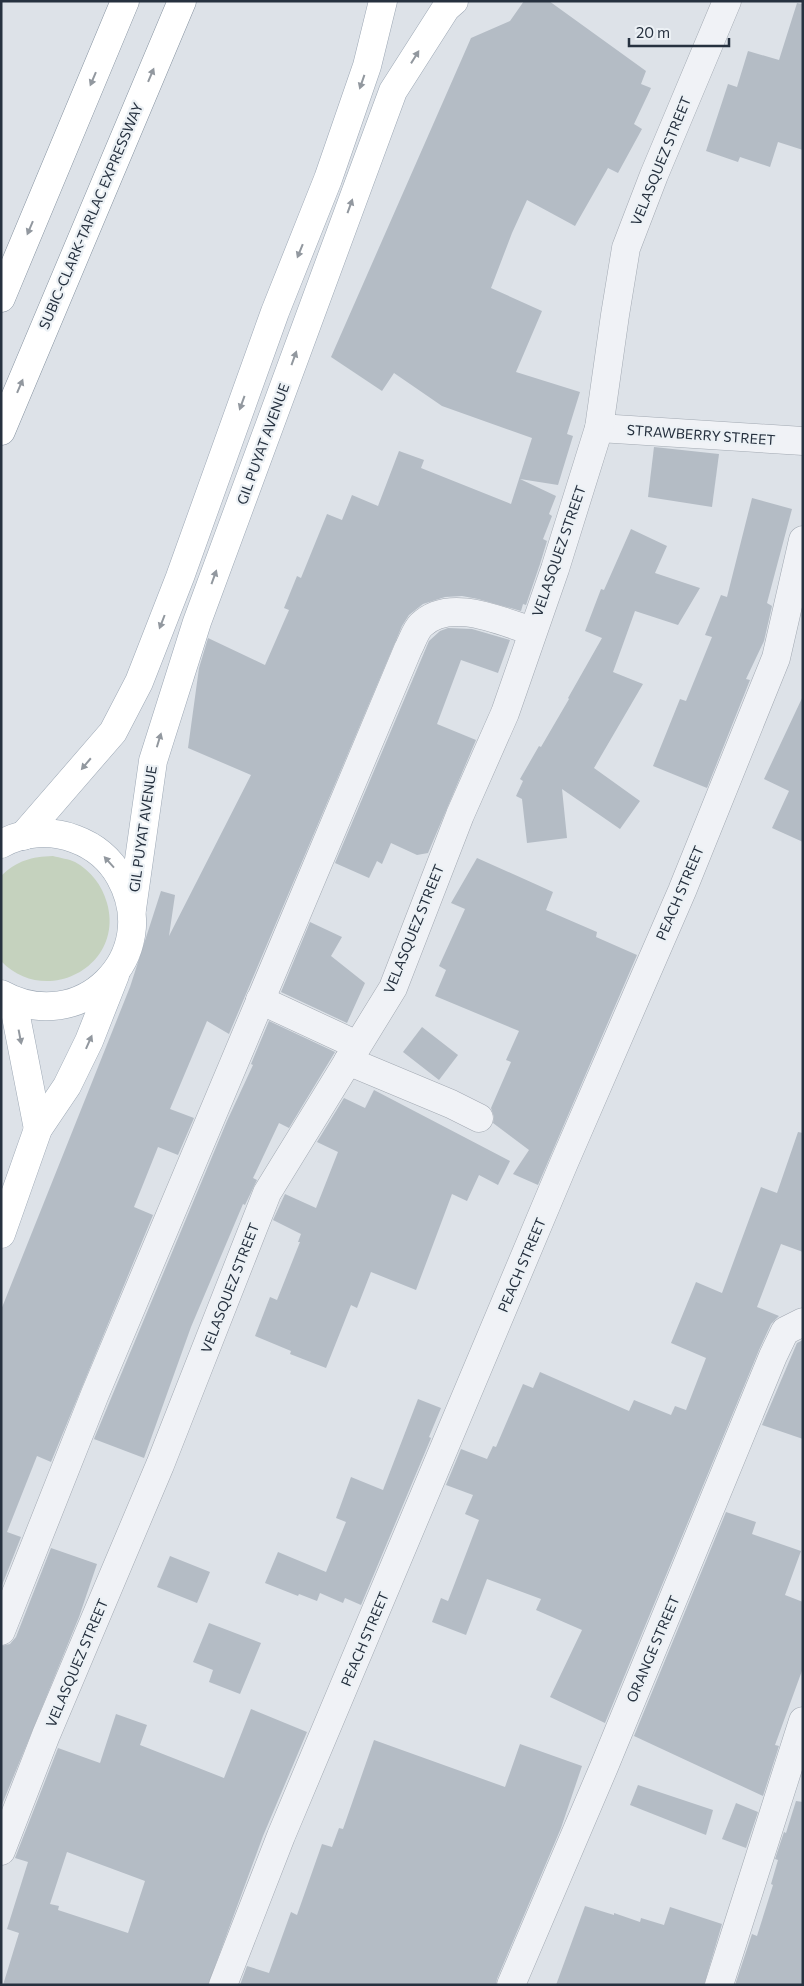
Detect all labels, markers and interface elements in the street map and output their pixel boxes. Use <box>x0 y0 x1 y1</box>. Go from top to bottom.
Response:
scale bar <box>629 15 729 47</box>
text: 20 m <box>636 23 670 41</box>
one-way arrow <box>410 51 419 64</box>
one-way arrow <box>147 68 155 82</box>
one-way arrow <box>89 72 97 86</box>
one-way arrow <box>357 75 365 90</box>
street label: VELASQUEZ STREET <box>627 94 694 228</box>
street label: SUBIC-CLARK-TARLAC EXPRESSWAY <box>35 100 146 332</box>
one-way arrow <box>346 198 354 213</box>
one-way arrow <box>26 221 34 236</box>
one-way arrow <box>295 244 303 258</box>
one-way arrow <box>291 351 298 366</box>
one-way arrow <box>17 379 25 393</box>
street label: GIL PUYAT AVENUE <box>233 381 292 507</box>
one-way arrow <box>238 396 246 411</box>
street label: STRAWBERRY STREET <box>626 421 776 448</box>
street label: VELASQUEZ STREET <box>528 483 589 619</box>
one-way arrow <box>211 569 218 584</box>
one-way arrow <box>158 615 165 630</box>
one-way arrow <box>155 732 163 747</box>
one-way arrow <box>80 758 92 770</box>
street label: GIL PUYAT AVENUE <box>125 765 160 893</box>
street label: PEACH STREET <box>652 843 707 943</box>
one-way arrow <box>104 856 115 869</box>
street label: VELASQUEZ STREET <box>380 862 447 996</box>
one-way arrow <box>16 1029 24 1045</box>
one-way arrow <box>85 1035 93 1049</box>
street label: PEACH STREET <box>494 1215 549 1315</box>
street label: VELASQUEZ STREET <box>197 1220 262 1355</box>
street label: PEACH STREET <box>337 1589 392 1689</box>
street label: ORANGE STREET <box>622 1593 683 1705</box>
street label: VELASQUEZ STREET <box>42 1596 111 1730</box>

